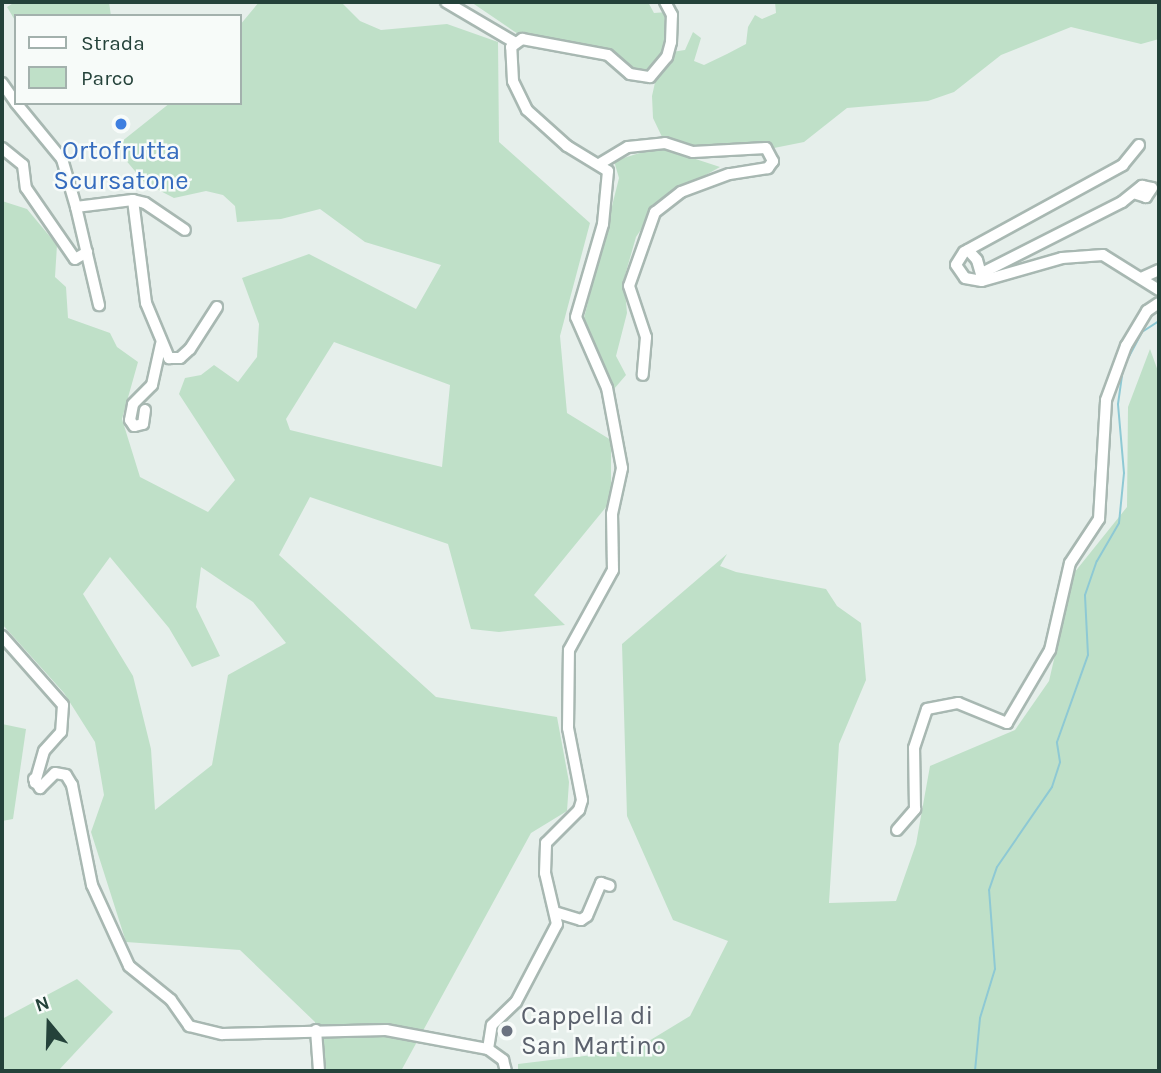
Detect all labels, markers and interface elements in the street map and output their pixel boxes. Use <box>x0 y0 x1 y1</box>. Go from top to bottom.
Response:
legend <box>14 14 242 105</box>
text: Strada <box>81 31 145 55</box>
text: Parco <box>81 66 134 90</box>
marker: Ortofrutta Scursatone <box>113 116 129 132</box>
place label: Ortofrutta Scursatone <box>53 135 189 196</box>
north arrow <box>14 989 84 1059</box>
text: N <box>32 992 52 1017</box>
place label: Cappella di San Martino <box>521 1000 666 1062</box>
marker: Cappella di San Martino <box>499 1023 515 1039</box>

